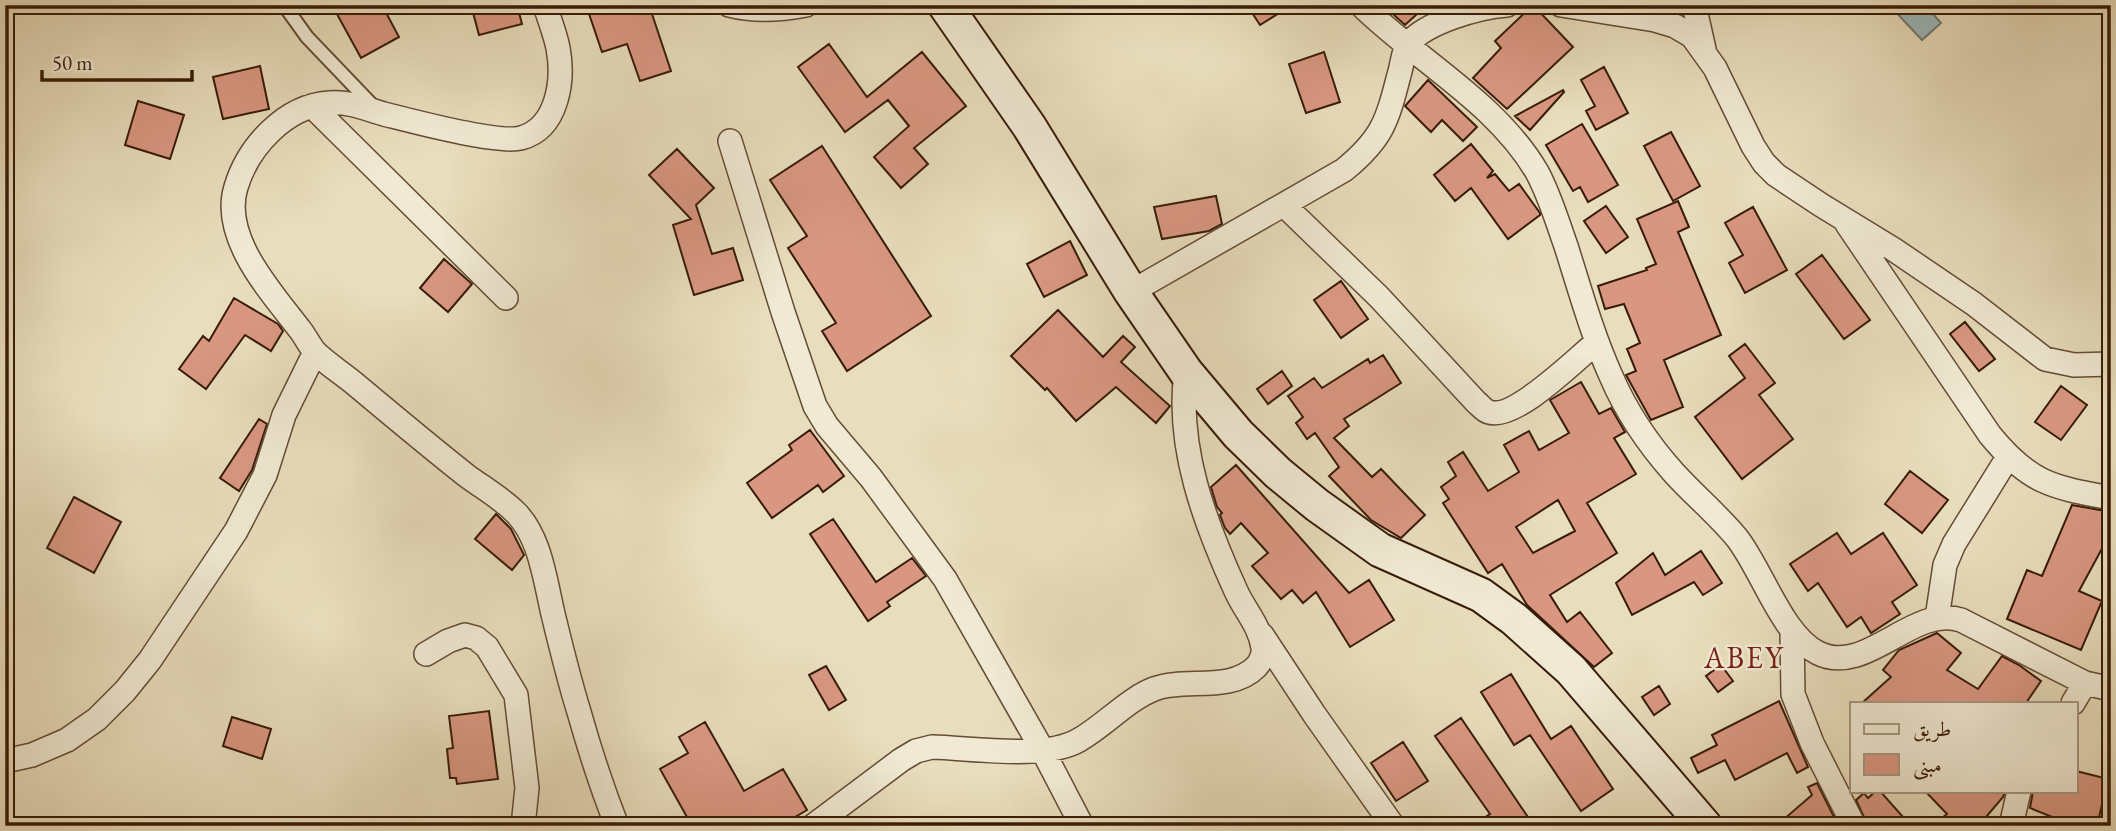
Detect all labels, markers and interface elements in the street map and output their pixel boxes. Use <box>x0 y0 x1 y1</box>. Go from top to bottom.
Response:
scale bar <box>42 38 192 82</box>
text: 50 m <box>52 49 93 76</box>
district label: ABEY <box>1703 638 1784 677</box>
legend <box>1850 702 2078 792</box>
text: طريق <box>1913 715 1951 742</box>
text: مبنى <box>1913 751 1942 780</box>

